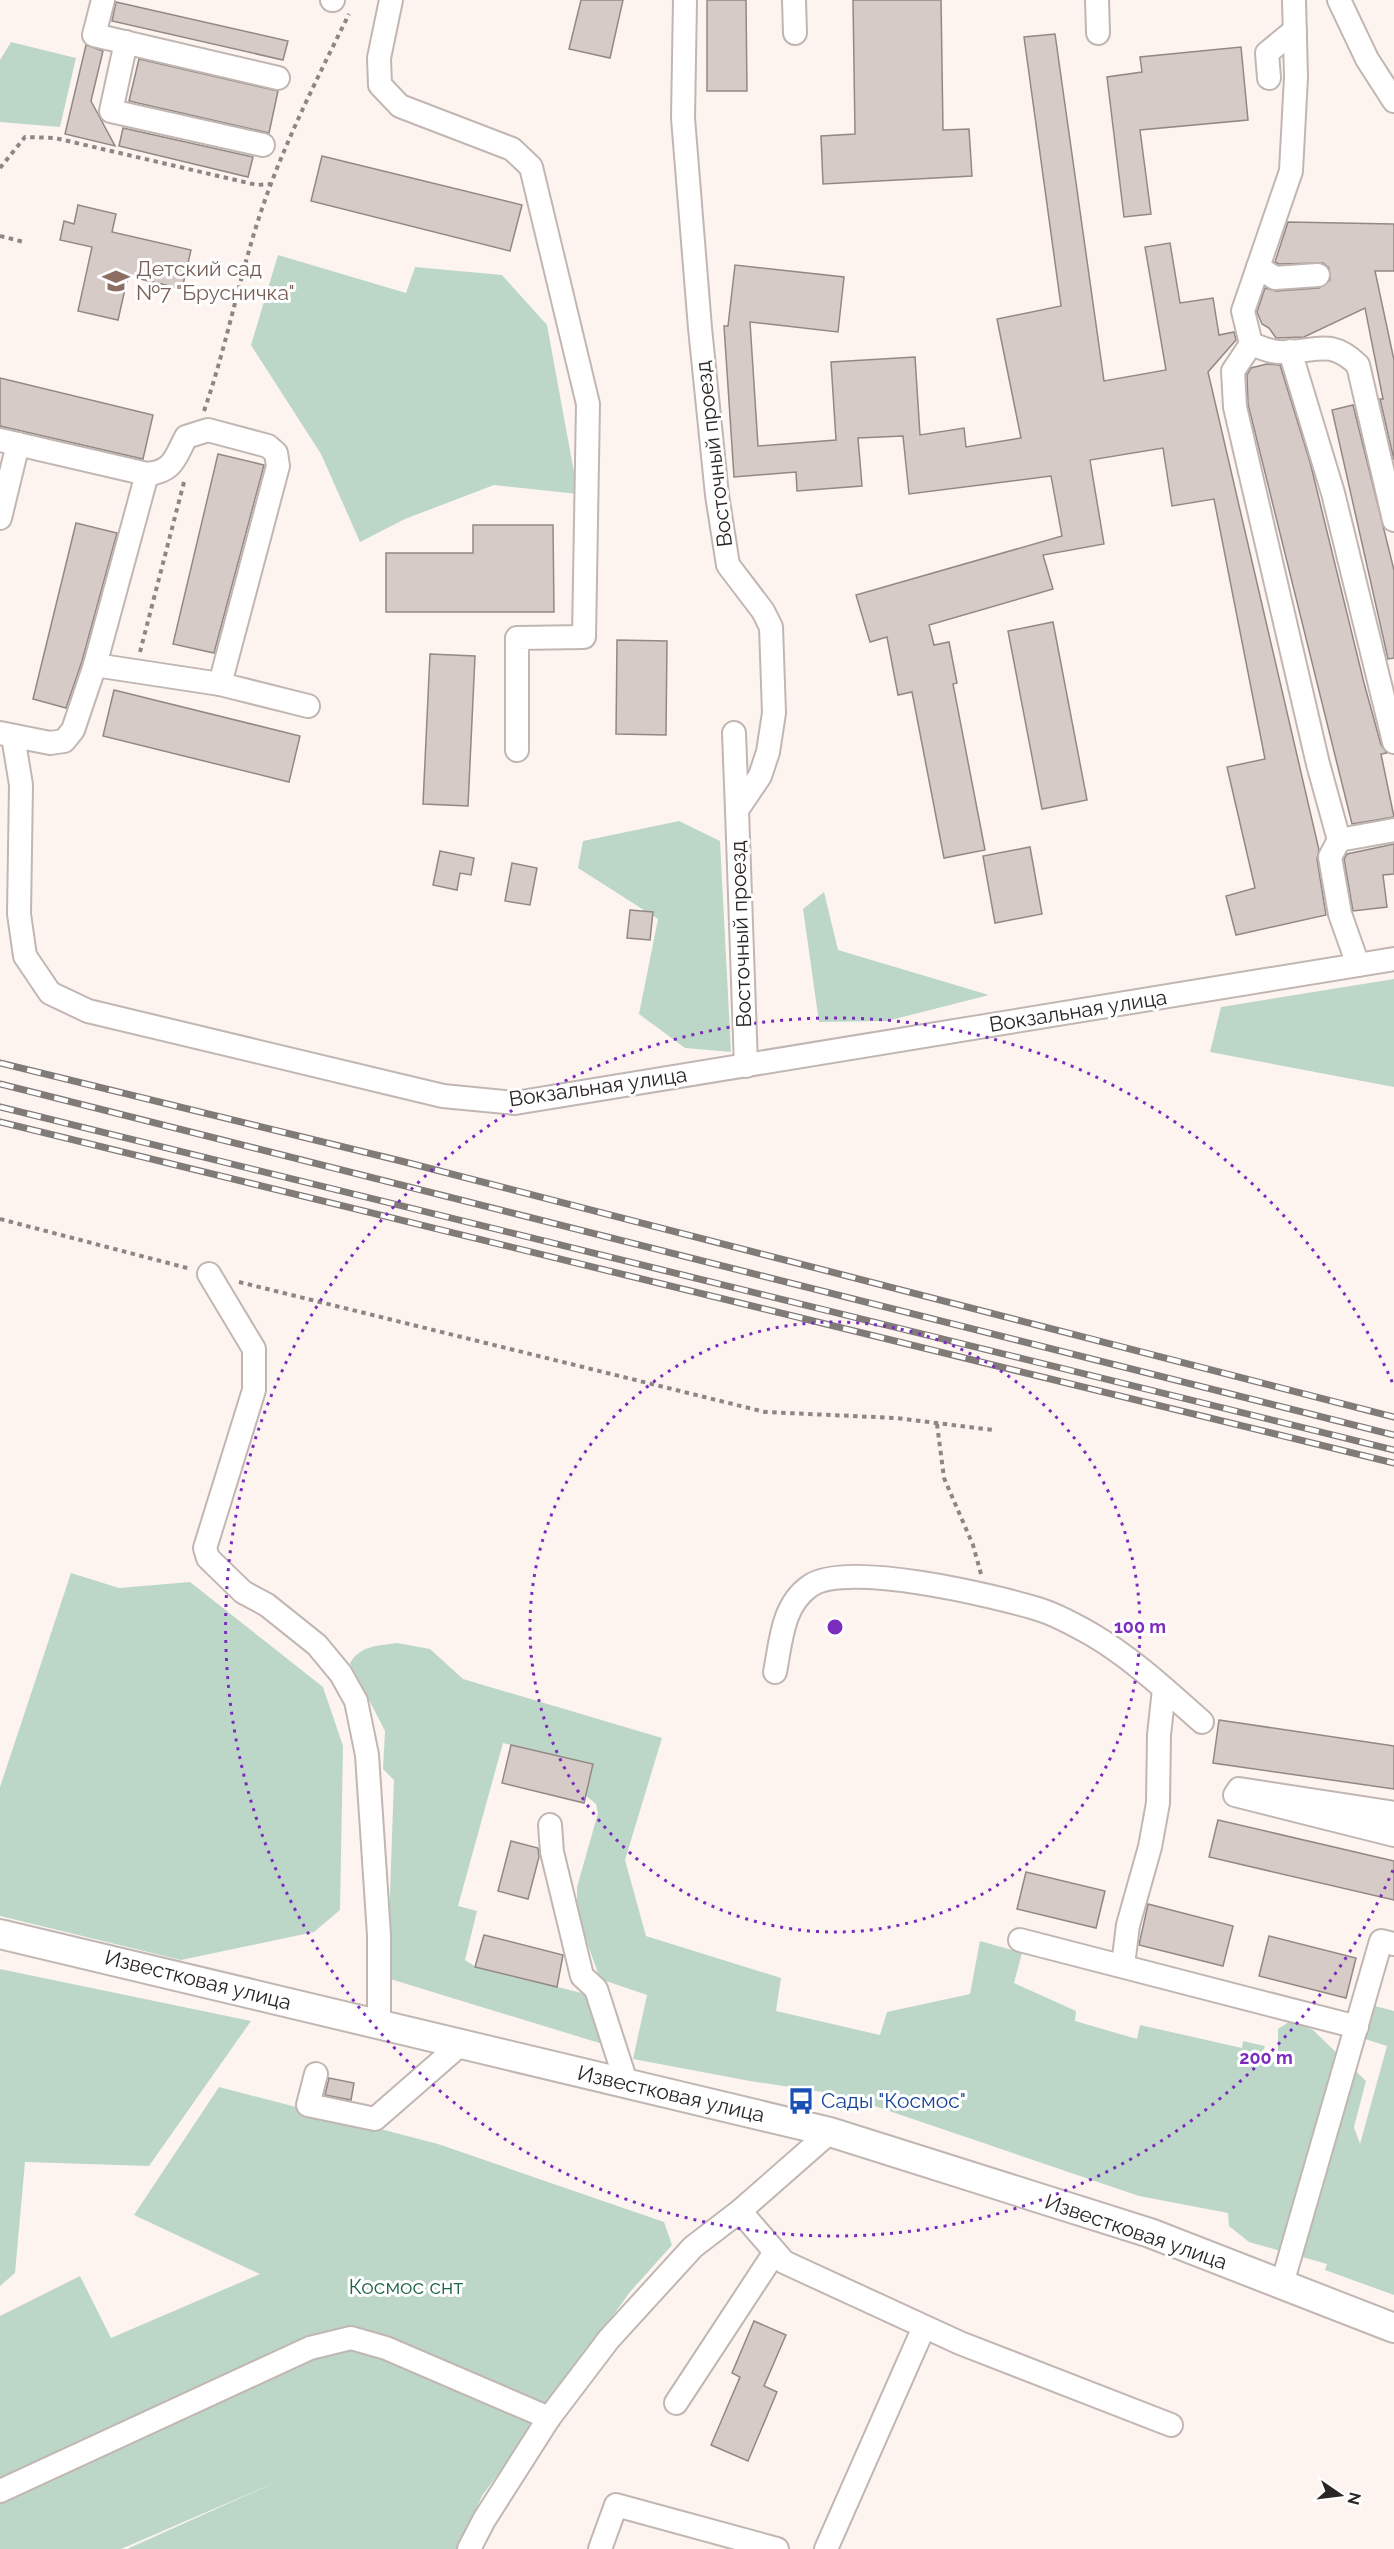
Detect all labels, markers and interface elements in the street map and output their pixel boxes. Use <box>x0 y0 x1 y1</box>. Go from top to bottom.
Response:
place label: Детский сад №7 "Брусничка" <box>136 256 295 305</box>
school or university icon: Детский сад №7 "Брусничка" <box>101 266 131 296</box>
street label: Восточный проезд <box>690 360 737 548</box>
street label: Восточный проезд <box>725 840 756 1028</box>
street label: Вокзальная улица <box>987 984 1169 1037</box>
street label: Вокзальная улица <box>507 1062 689 1111</box>
text: 100 m <box>1114 1616 1166 1637</box>
centre of rings <box>825 1617 845 1637</box>
street label: Известковая улица <box>102 1944 294 2015</box>
text: 200 m <box>1239 2047 1293 2068</box>
street label: Известковая улица <box>575 2060 767 2127</box>
bus stop icon: Сады "Космос" <box>786 2086 816 2116</box>
place label: Сады "Космос" <box>821 2088 966 2113</box>
street label: Известковая улица <box>1042 2189 1231 2274</box>
park label: Космос снт <box>349 2274 463 2299</box>
north arrow <box>1310 2465 1370 2525</box>
text: N <box>1343 2490 1365 2507</box>

